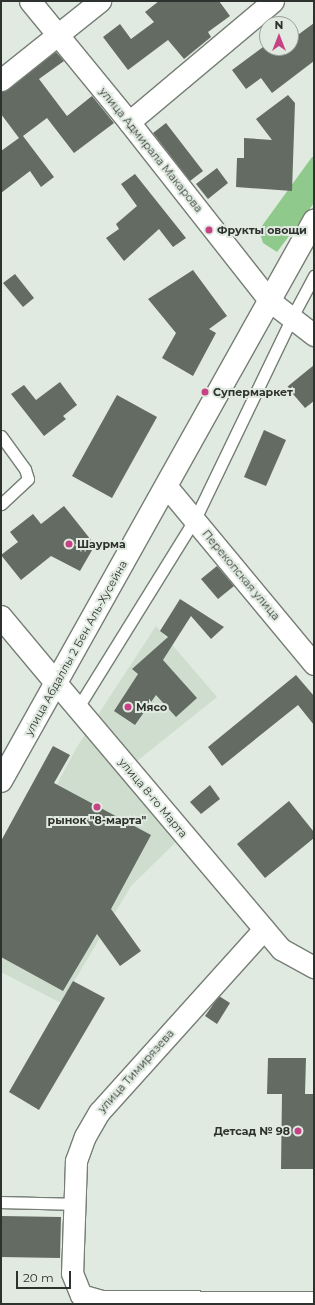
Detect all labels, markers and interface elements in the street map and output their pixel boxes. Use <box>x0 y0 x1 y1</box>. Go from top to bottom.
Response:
north arrow <box>259 16 299 56</box>
text: N <box>275 18 283 32</box>
street label: улица Адмирала Макарова <box>97 85 205 215</box>
place label: Фрукты овощи <box>217 223 307 237</box>
marker: Фрукты овощи <box>204 225 214 235</box>
place label: Супермаркет <box>213 385 293 399</box>
marker: Супермаркет <box>200 387 210 397</box>
street label: Перекопская улица <box>199 527 283 623</box>
place label: Шаурма <box>77 537 126 551</box>
marker: Шаурма <box>64 539 74 549</box>
street label: улица Абдаллы 2 Бен Аль-Хусейна <box>22 558 130 738</box>
place label: Мясо <box>136 700 167 714</box>
marker: Мясо <box>123 702 133 712</box>
street label: улица 8-го Марта <box>116 756 190 840</box>
marker: рынок "8-марта" <box>92 802 102 812</box>
place label: рынок "8-марта" <box>48 813 146 827</box>
street label: улица Тимирязева <box>95 1027 177 1115</box>
place label: Детсад № 98 <box>214 1124 290 1138</box>
marker: Детсад № 98 <box>293 1126 303 1136</box>
scale bar <box>18 1263 73 1289</box>
text: 20 m <box>23 1270 54 1285</box>

